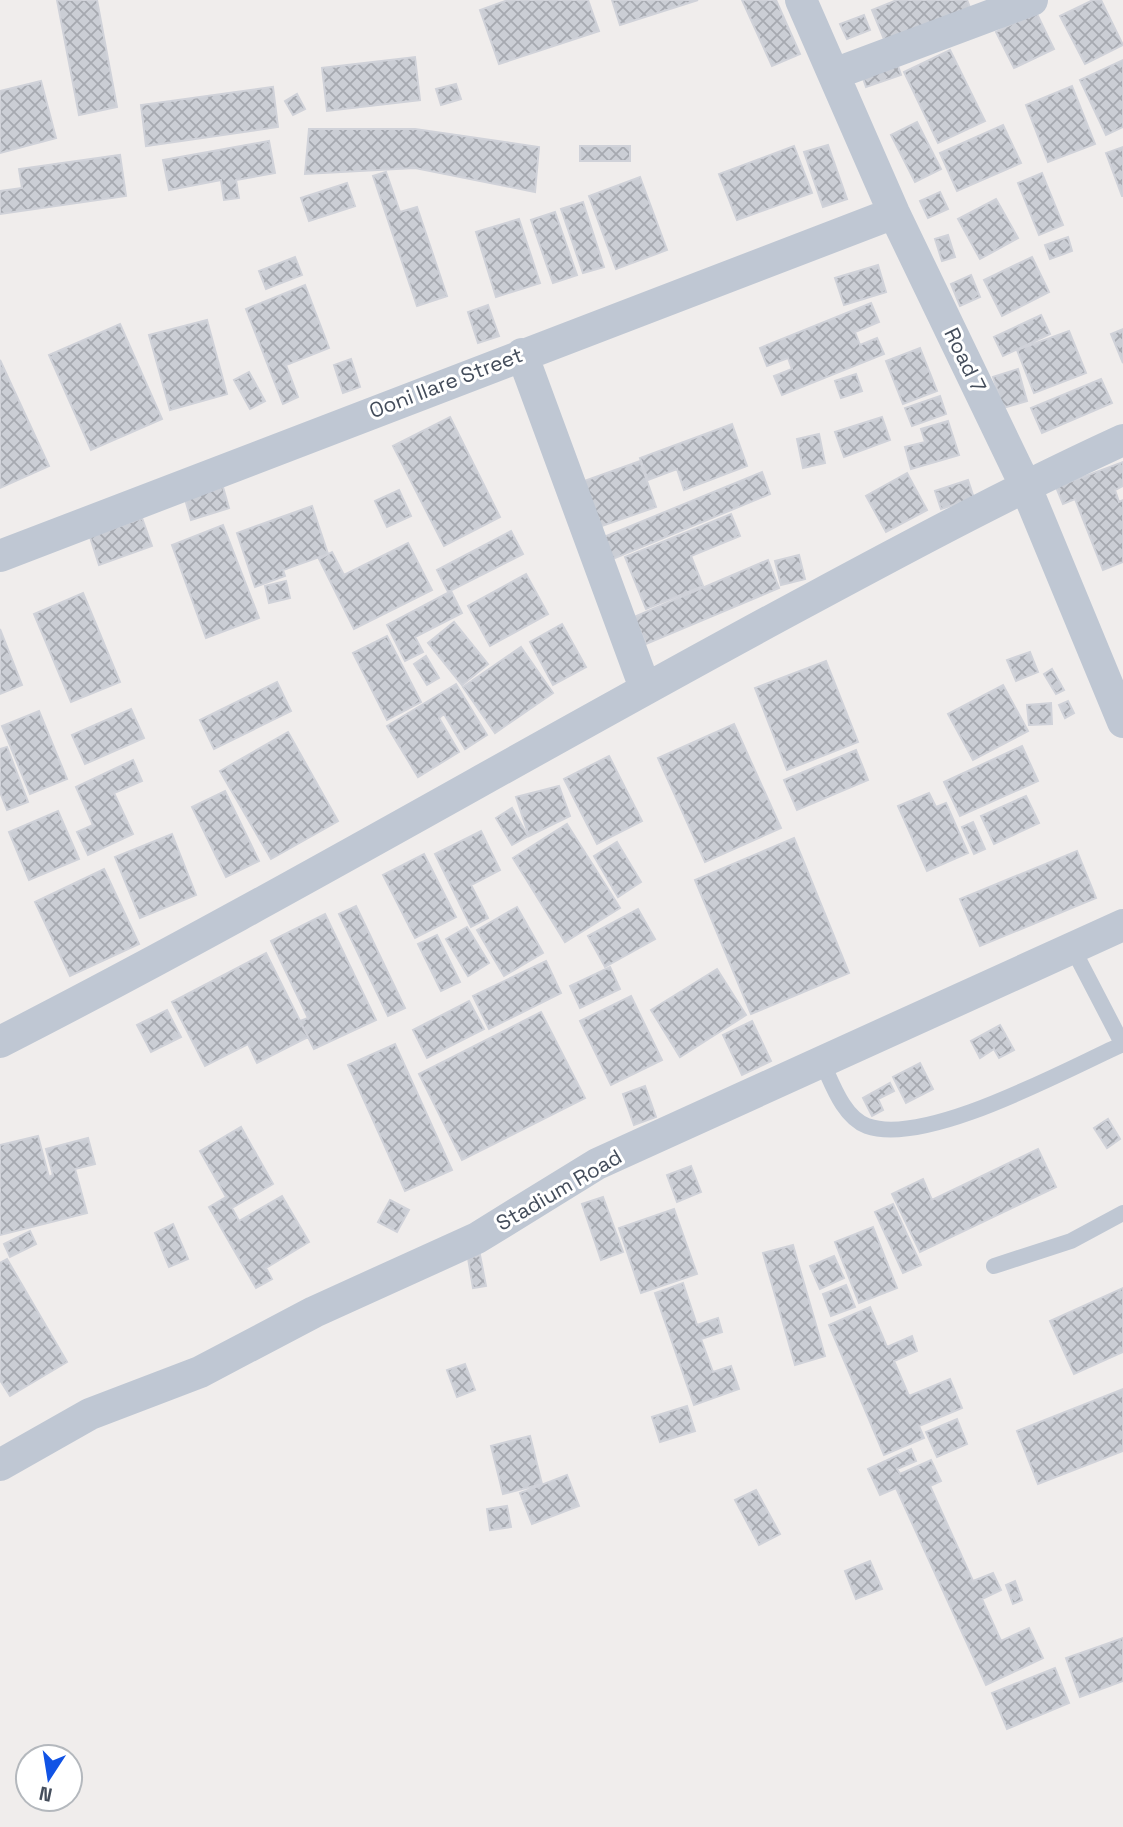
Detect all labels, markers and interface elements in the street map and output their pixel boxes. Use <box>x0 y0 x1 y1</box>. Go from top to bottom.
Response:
street label: Road 7 <box>938 323 993 397</box>
street label: Ooni Ilare Street <box>365 341 526 424</box>
street label: Stadium Road <box>491 1143 626 1236</box>
north arrow <box>14 1743 84 1813</box>
text: N <box>37 1781 54 1808</box>

